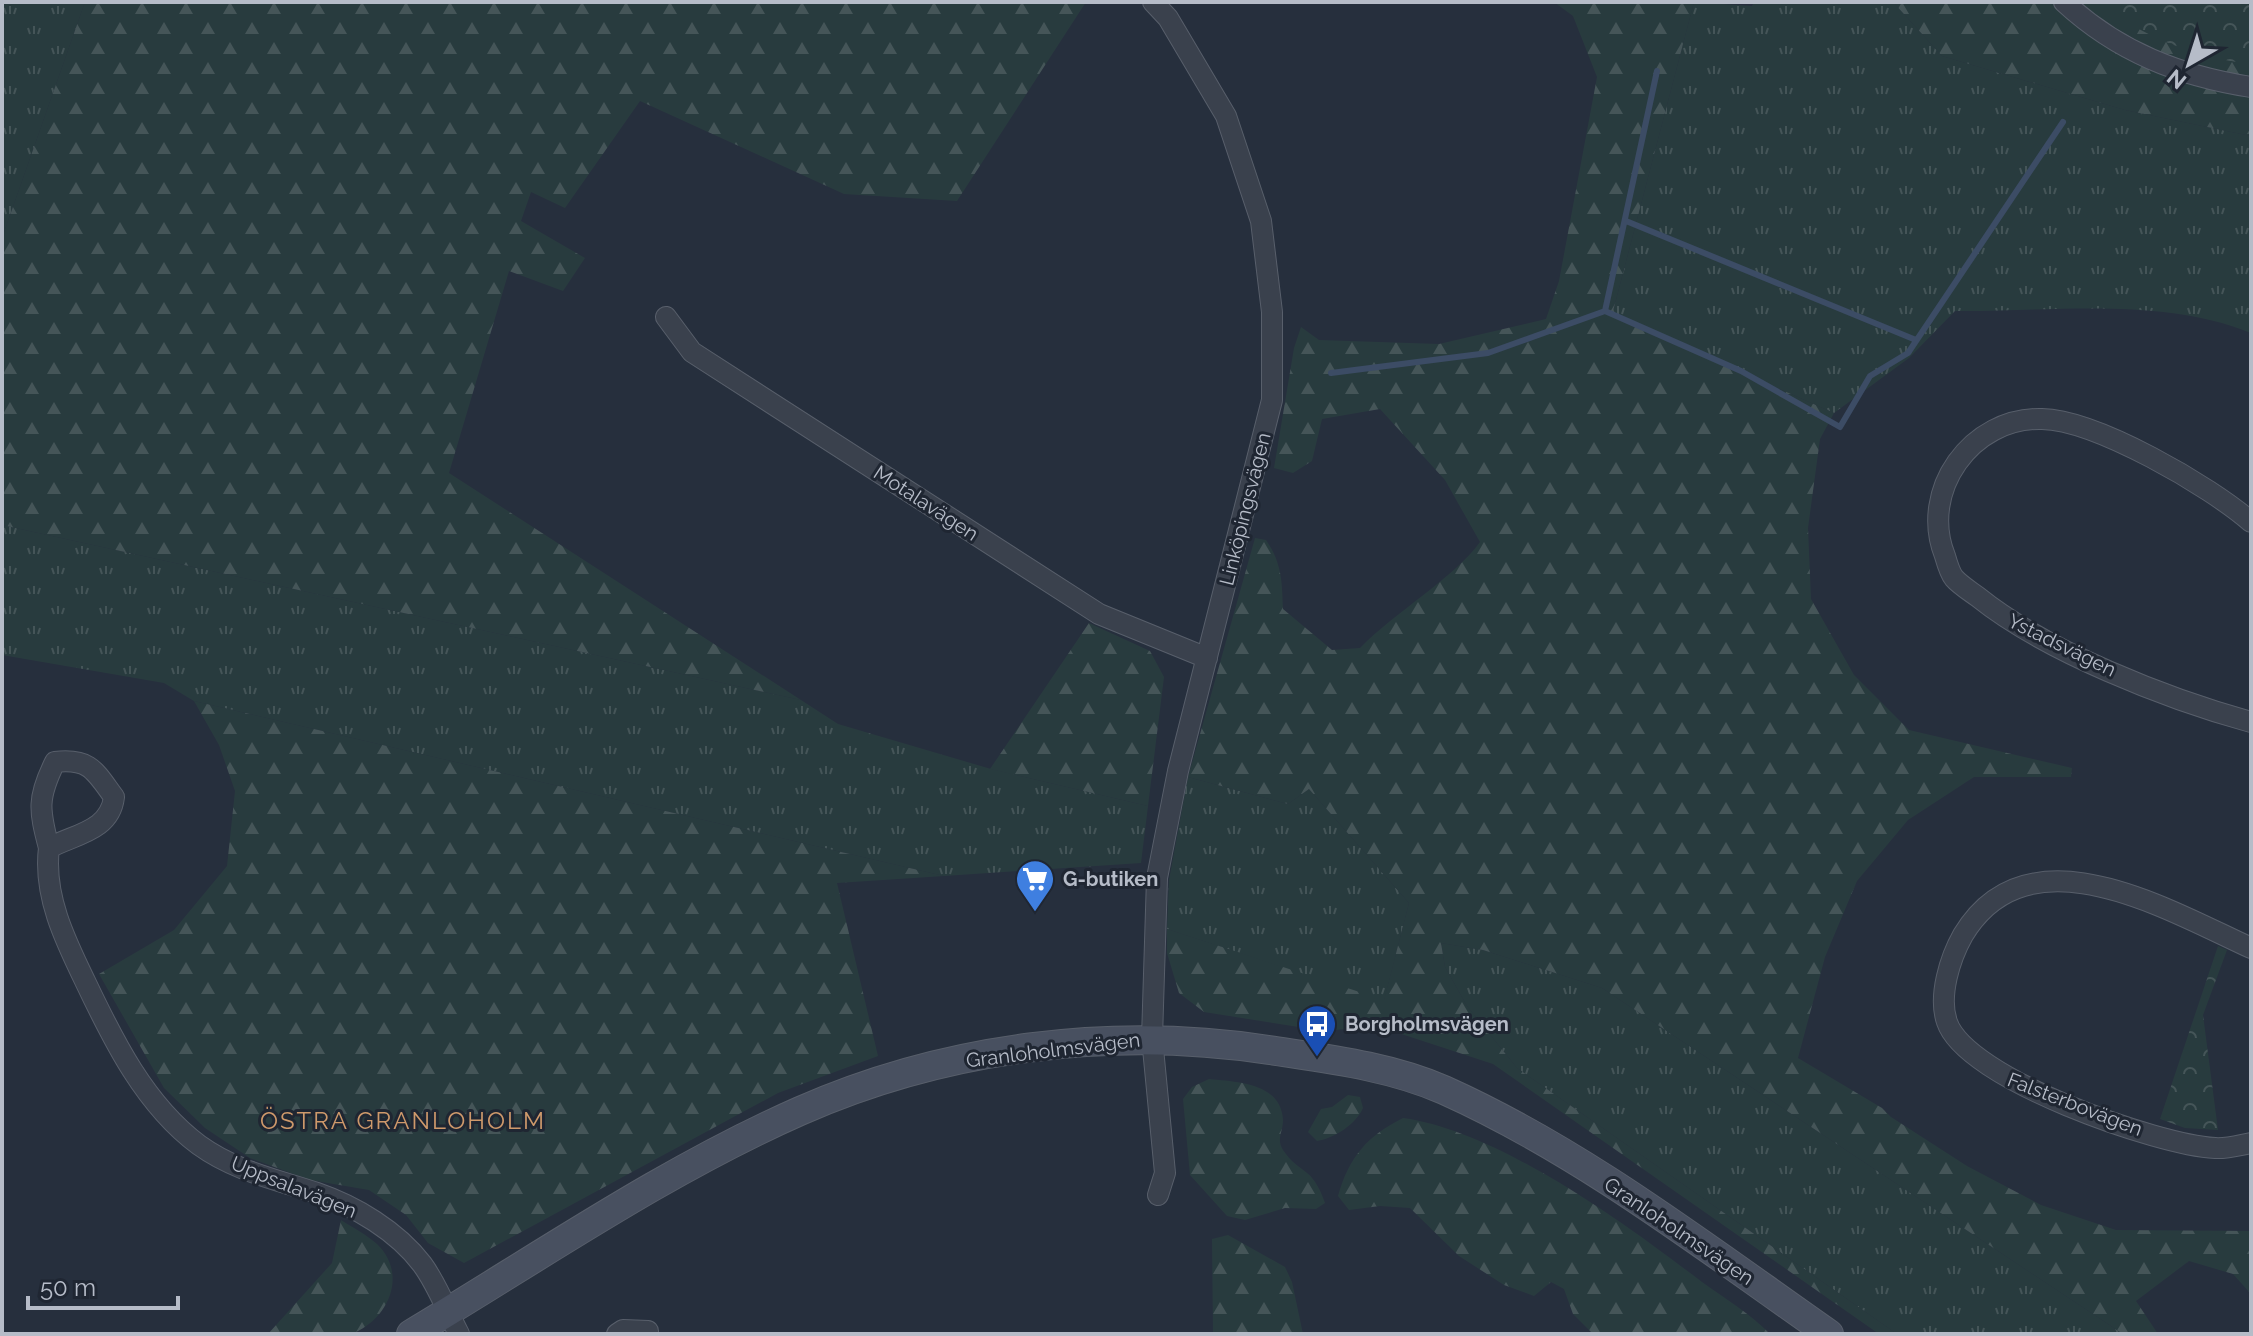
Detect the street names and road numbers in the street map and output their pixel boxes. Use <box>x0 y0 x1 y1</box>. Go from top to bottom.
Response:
street label: Linköpingsvägen <box>1214 430 1276 588</box>
street label: Motalavägen <box>869 460 983 546</box>
street label: Ystadsvägen <box>2004 608 2120 682</box>
street label: Granloholmsvägen <box>965 1027 1141 1073</box>
street label: Falsterbovägen <box>2004 1067 2146 1141</box>
street label: Uppsalavägen <box>228 1151 360 1223</box>
street label: Granloholmsvägen <box>1600 1172 1758 1290</box>

